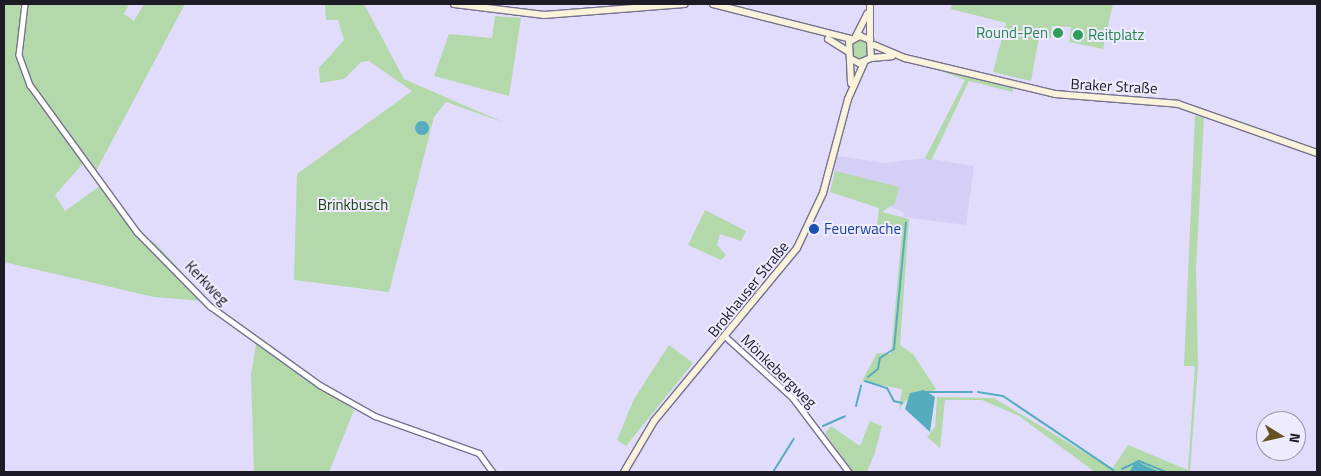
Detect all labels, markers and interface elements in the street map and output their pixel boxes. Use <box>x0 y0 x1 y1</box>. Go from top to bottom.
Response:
place label: Round-Pen <box>976 24 1048 42</box>
place label: Reitplatz <box>1088 26 1144 44</box>
marker: Round-Pen <box>1052 27 1064 39</box>
marker: Reitplatz <box>1072 29 1084 41</box>
street label: Braker Straße <box>1070 75 1158 97</box>
park label: Brinkbusch <box>318 196 388 214</box>
place label: Feuerwache <box>824 220 901 238</box>
marker: Feuerwache <box>808 223 820 235</box>
street label: Brokhauser Straße <box>704 237 792 341</box>
street label: Kerkweg <box>181 257 233 309</box>
street label: Mönkebergweg <box>738 330 820 412</box>
north arrow <box>1256 411 1306 461</box>
text: N <box>1284 432 1306 445</box>

